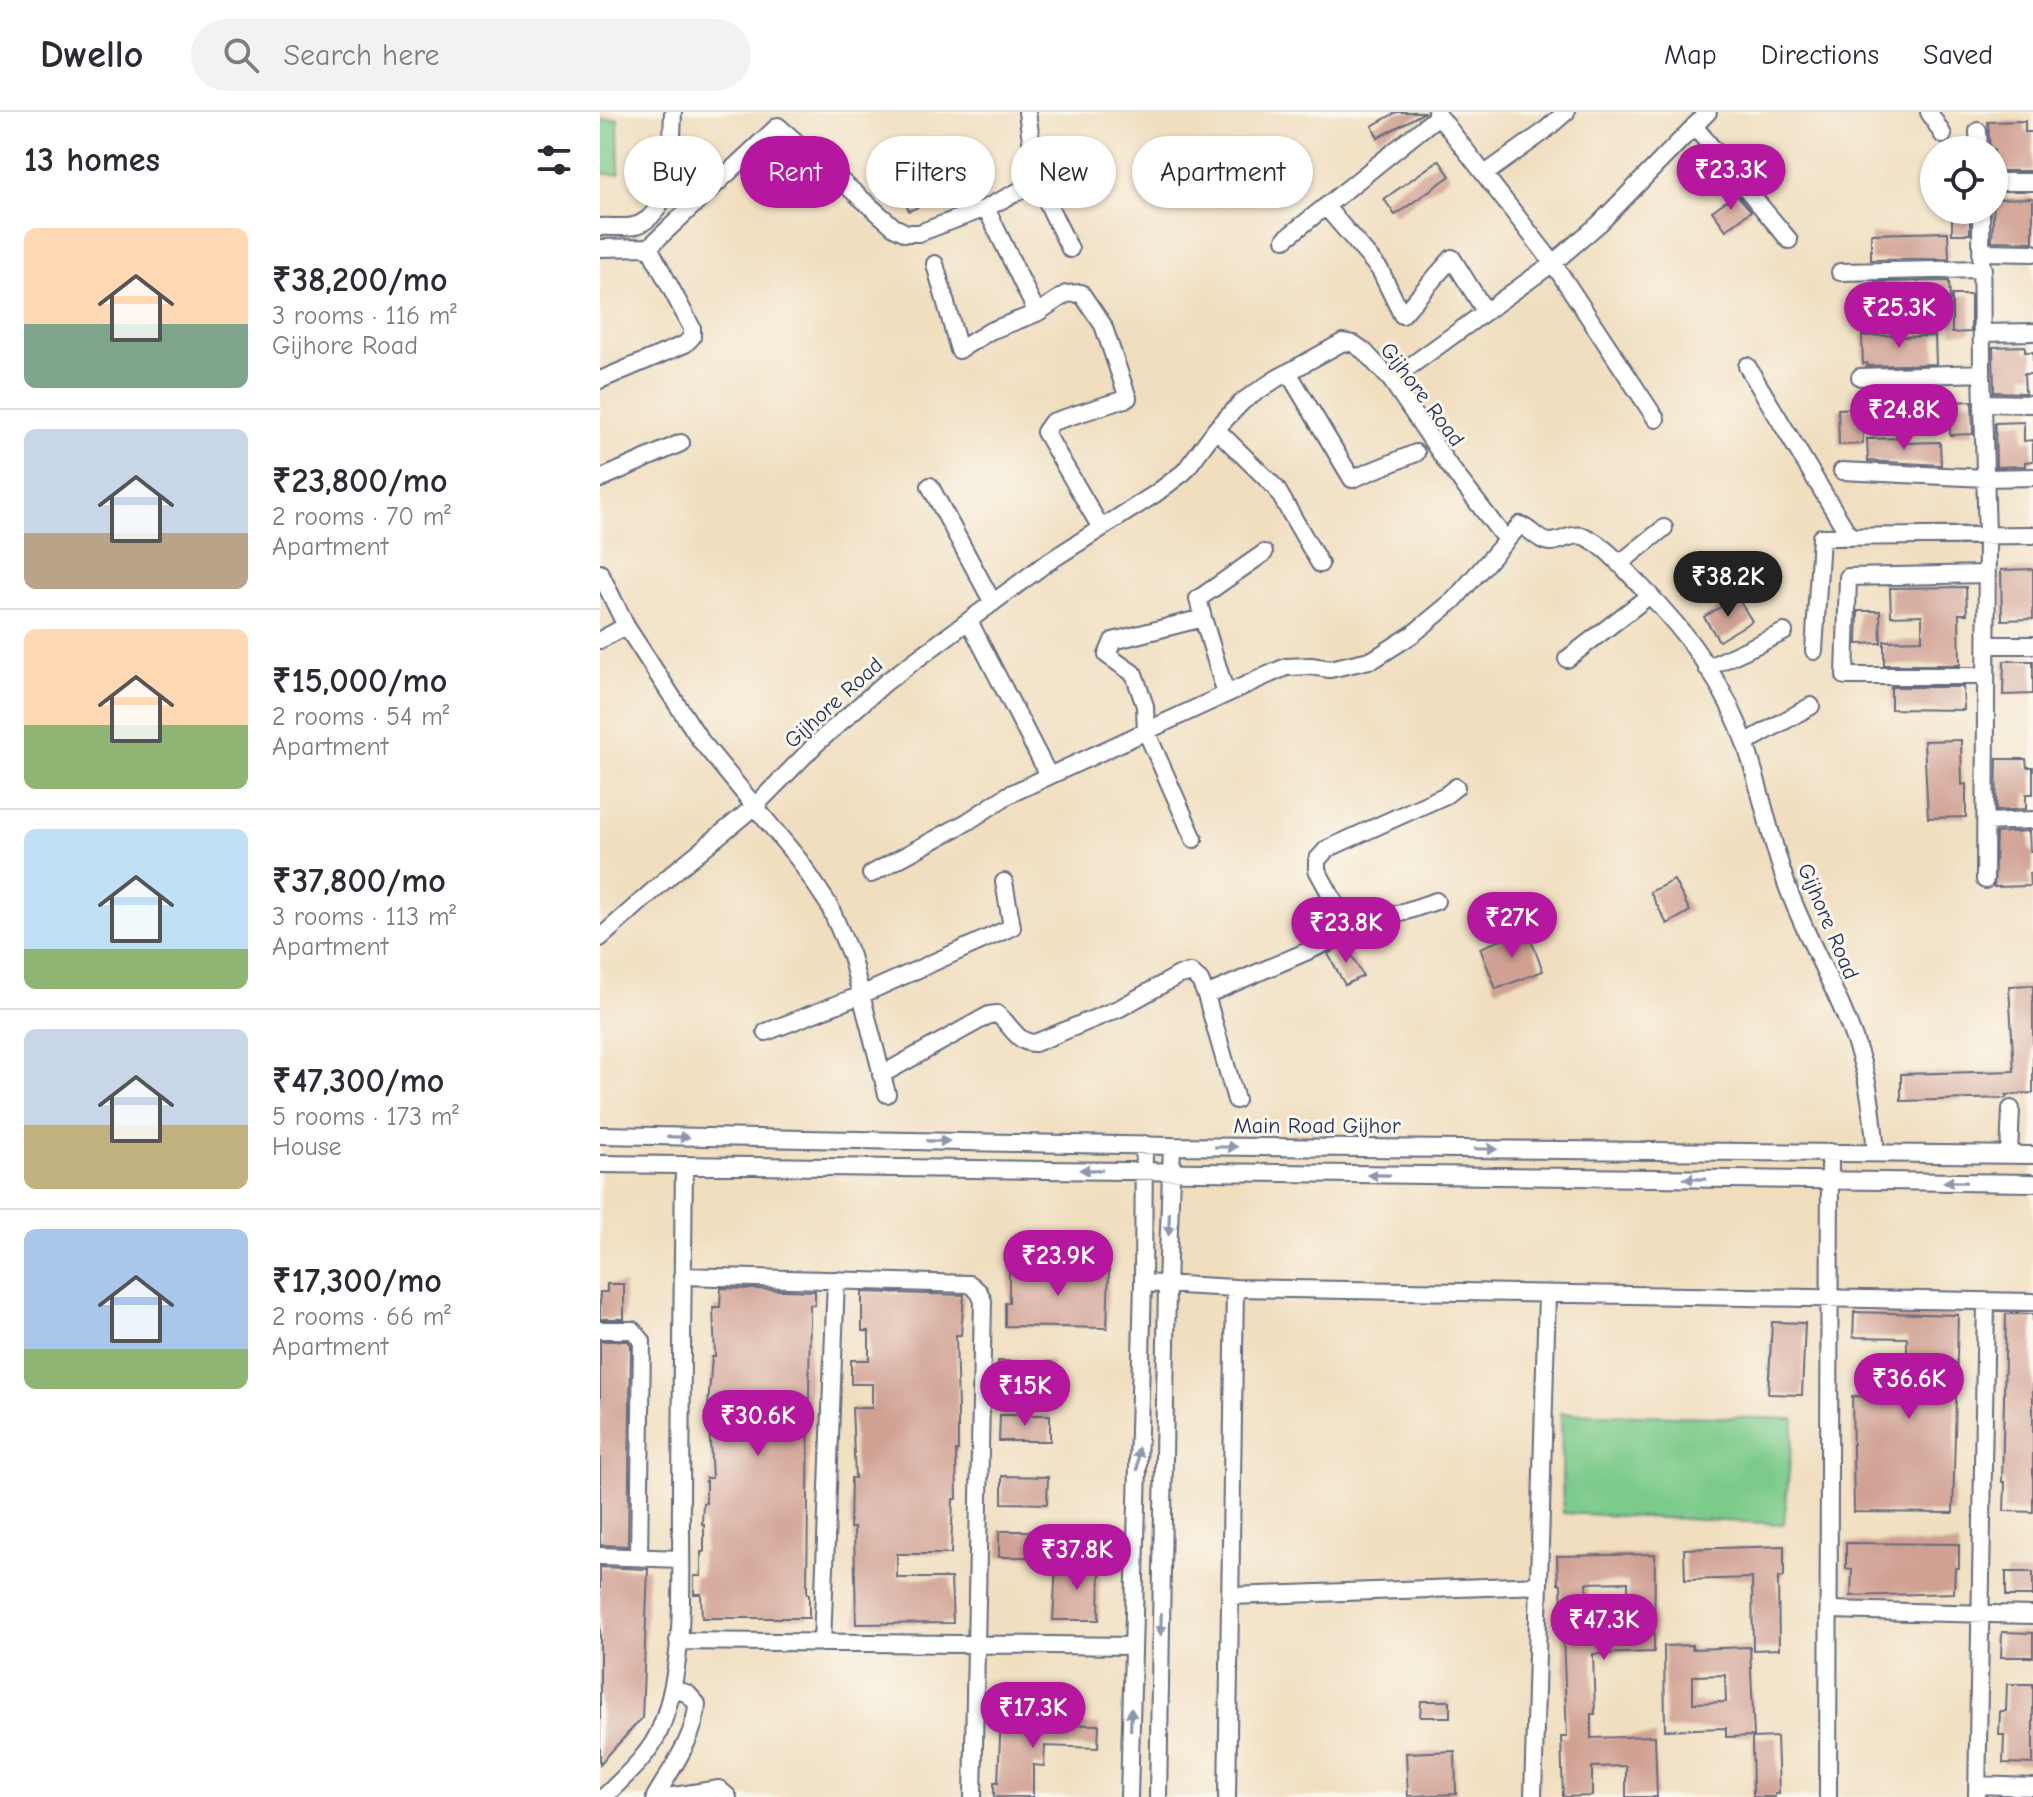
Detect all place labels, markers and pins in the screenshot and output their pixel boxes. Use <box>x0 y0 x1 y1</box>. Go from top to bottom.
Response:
pin: ₹23.3K <box>1666 144 1796 212</box>
pin: ₹25.3K <box>1834 282 1964 350</box>
pin: ₹24.8K <box>1839 384 1969 452</box>
pin: ₹38.2K <box>1663 551 1793 619</box>
pin: ₹27K <box>1465 892 1559 960</box>
pin: ₹23.8K <box>1281 897 1411 965</box>
pin: ₹23.9K <box>993 1230 1123 1298</box>
pin: ₹36.6K <box>1844 1353 1974 1421</box>
pin: ₹15K <box>978 1360 1072 1428</box>
pin: ₹30.6K <box>693 1390 823 1458</box>
pin: ₹37.8K <box>1012 1524 1142 1592</box>
pin: ₹47.3K <box>1539 1594 1669 1662</box>
pin: ₹17.3K <box>968 1682 1098 1750</box>

